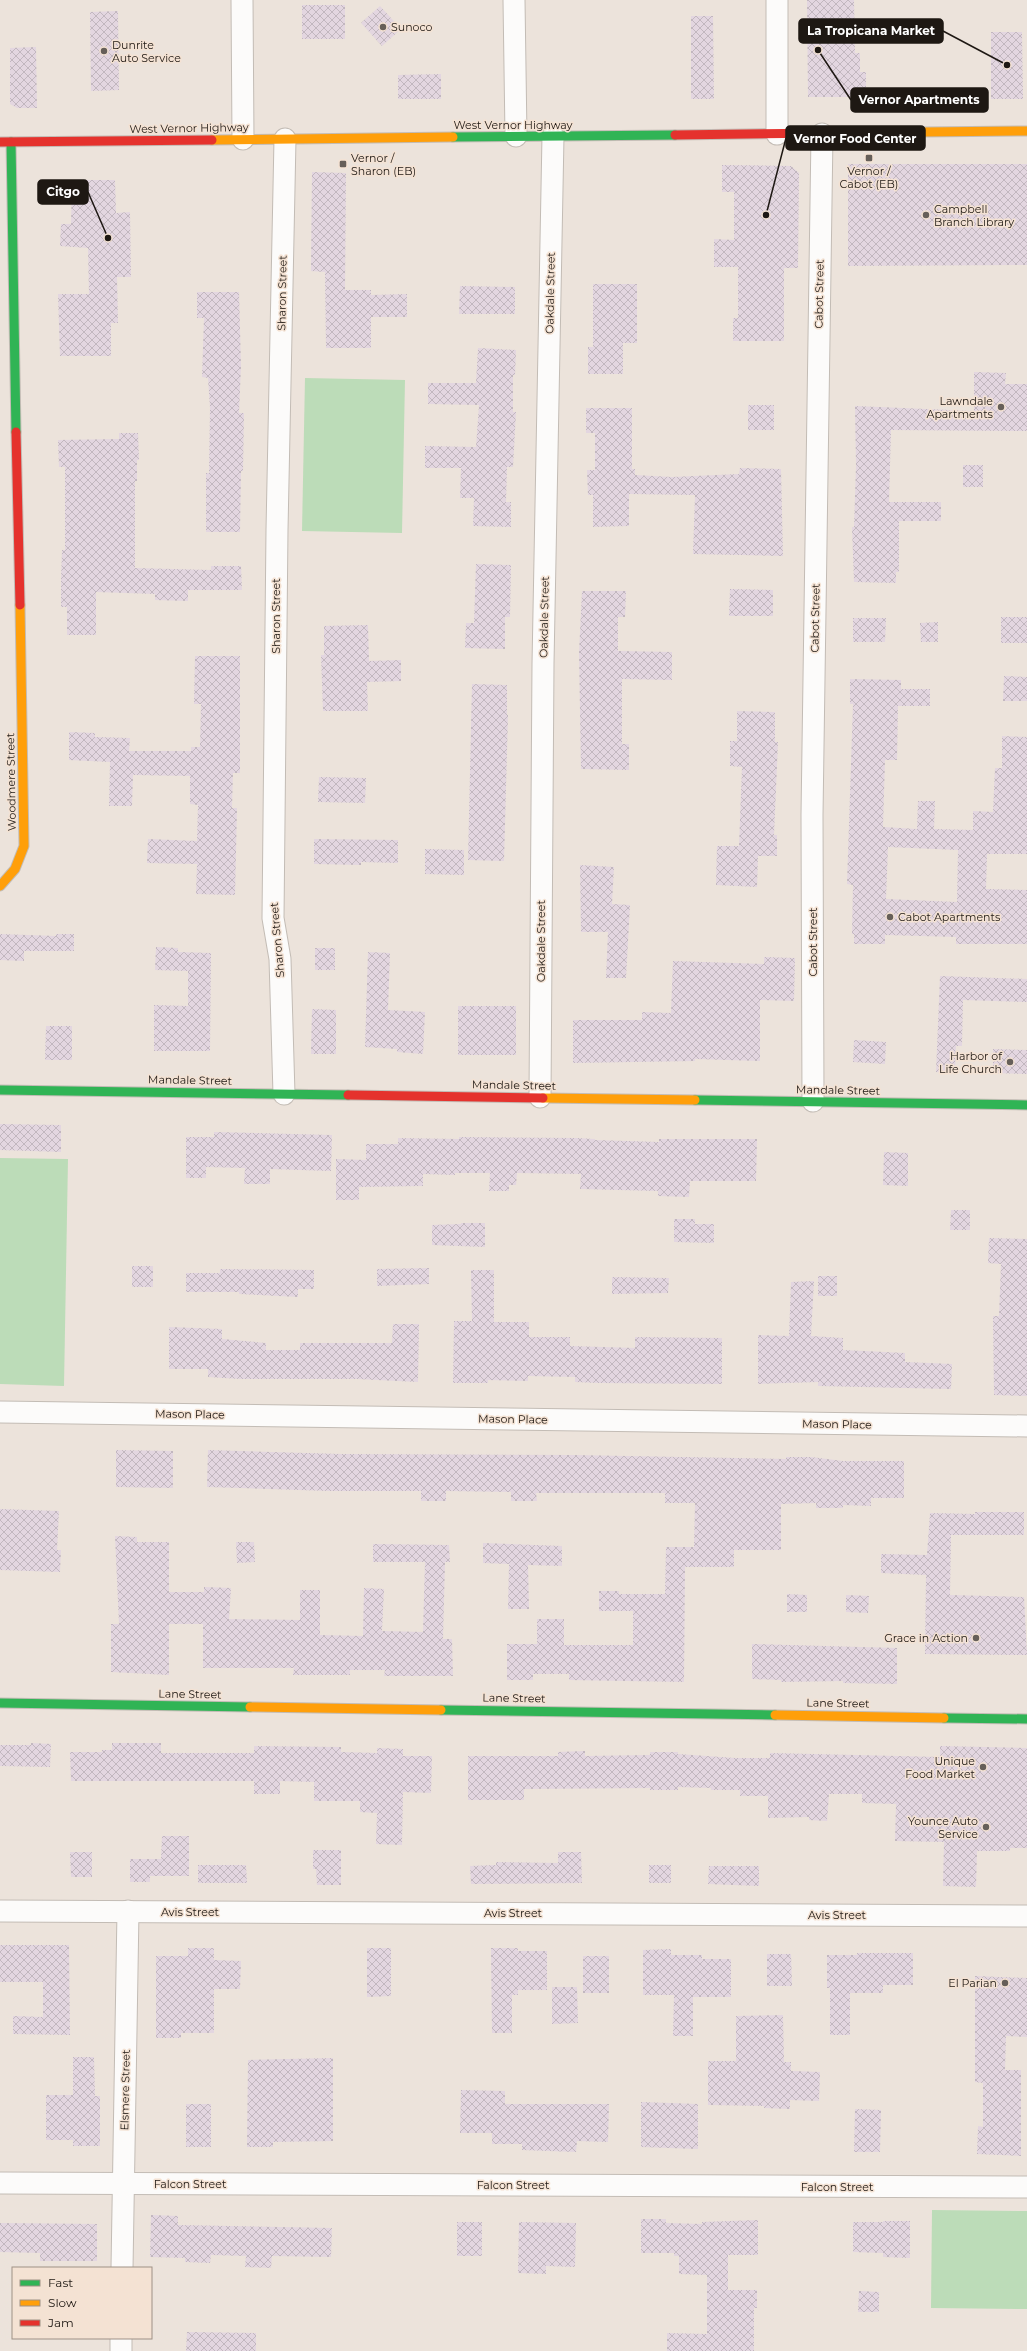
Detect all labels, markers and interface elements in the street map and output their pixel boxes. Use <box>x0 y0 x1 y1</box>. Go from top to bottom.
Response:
callout: La Tropicana Market <box>799 19 943 43</box>
place label: Sunoco <box>391 20 433 34</box>
marker: Sunoco <box>378 22 388 32</box>
text: La Tropicana Market <box>807 23 936 38</box>
place label: Dunrite Auto Service <box>112 38 181 65</box>
marker: Dunrite Auto Service <box>99 46 109 56</box>
callout: Vernor Apartments <box>851 88 988 112</box>
text: Vernor Apartments <box>857 92 980 107</box>
street label: West Vernor Highway <box>453 118 573 132</box>
street label: West Vernor Highway <box>129 120 249 136</box>
callout: Vernor Food Center <box>786 126 925 150</box>
text: Vernor Food Center <box>793 131 916 146</box>
place label: Vernor / Sharon (EB) <box>351 151 416 178</box>
marker: Vernor / Cabot (EB) <box>864 153 874 163</box>
marker: Vernor / Sharon (EB) <box>338 159 348 169</box>
place label: Vernor / Cabot (EB) <box>840 164 898 191</box>
callout: Citgo <box>38 180 88 204</box>
text: Citgo <box>46 184 80 199</box>
place label: Campbell Branch Library <box>934 202 1014 229</box>
marker: Campbell Branch Library <box>921 210 931 220</box>
street label: Oakdale Street <box>542 251 558 334</box>
street label: Sharon Street <box>274 255 290 331</box>
street label: Cabot Street <box>811 259 827 329</box>
place label: Lawndale Apartments <box>927 394 994 421</box>
marker: Lawndale Apartments <box>996 402 1006 412</box>
street label: Oakdale Street <box>536 575 552 658</box>
street label: Sharon Street <box>269 578 283 654</box>
street label: Cabot Street <box>807 583 823 653</box>
street label: Woodmere Street <box>3 732 19 831</box>
street label: Oakdale Street <box>534 900 548 982</box>
street label: Sharon Street <box>267 901 287 978</box>
street label: Cabot Street <box>806 907 820 977</box>
place label: Cabot Apartments <box>898 910 1001 924</box>
marker: Cabot Apartments <box>885 912 895 922</box>
place label: Harbor of Life Church <box>939 1049 1003 1076</box>
marker: Harbor of Life Church <box>1005 1057 1015 1067</box>
street label: Mandale Street <box>148 1072 233 1088</box>
street label: Mandale Street <box>472 1077 557 1093</box>
street label: Mandale Street <box>796 1082 881 1098</box>
street label: Mason Place <box>155 1406 225 1422</box>
street label: Mason Place <box>478 1411 548 1427</box>
street label: Mason Place <box>802 1416 872 1432</box>
place label: Grace in Action <box>884 1631 968 1645</box>
marker: Grace in Action <box>971 1633 981 1643</box>
street label: Lane Street <box>158 1686 222 1702</box>
street label: Lane Street <box>482 1690 546 1706</box>
street label: Lane Street <box>806 1695 870 1711</box>
place label: Unique Food Market <box>905 1754 976 1781</box>
marker: Unique Food Market <box>978 1762 988 1772</box>
place label: Younce Auto Service <box>908 1814 978 1841</box>
marker: Younce Auto Service <box>981 1822 991 1832</box>
street label: Avis Street <box>161 1905 220 1919</box>
street label: Avis Street <box>484 1906 543 1920</box>
street label: Avis Street <box>808 1908 867 1922</box>
place label: El Parian <box>948 1976 997 1990</box>
marker: El Parian <box>1000 1978 1010 1988</box>
street label: Elsmere Street <box>117 2049 133 2131</box>
street label: Falcon Street <box>154 2177 227 2191</box>
street label: Falcon Street <box>477 2178 550 2192</box>
street label: Falcon Street <box>801 2180 874 2194</box>
legend <box>12 2267 152 2339</box>
text: Fast <box>48 2275 73 2290</box>
text: Slow <box>48 2295 77 2310</box>
text: Jam <box>47 2315 74 2330</box>

